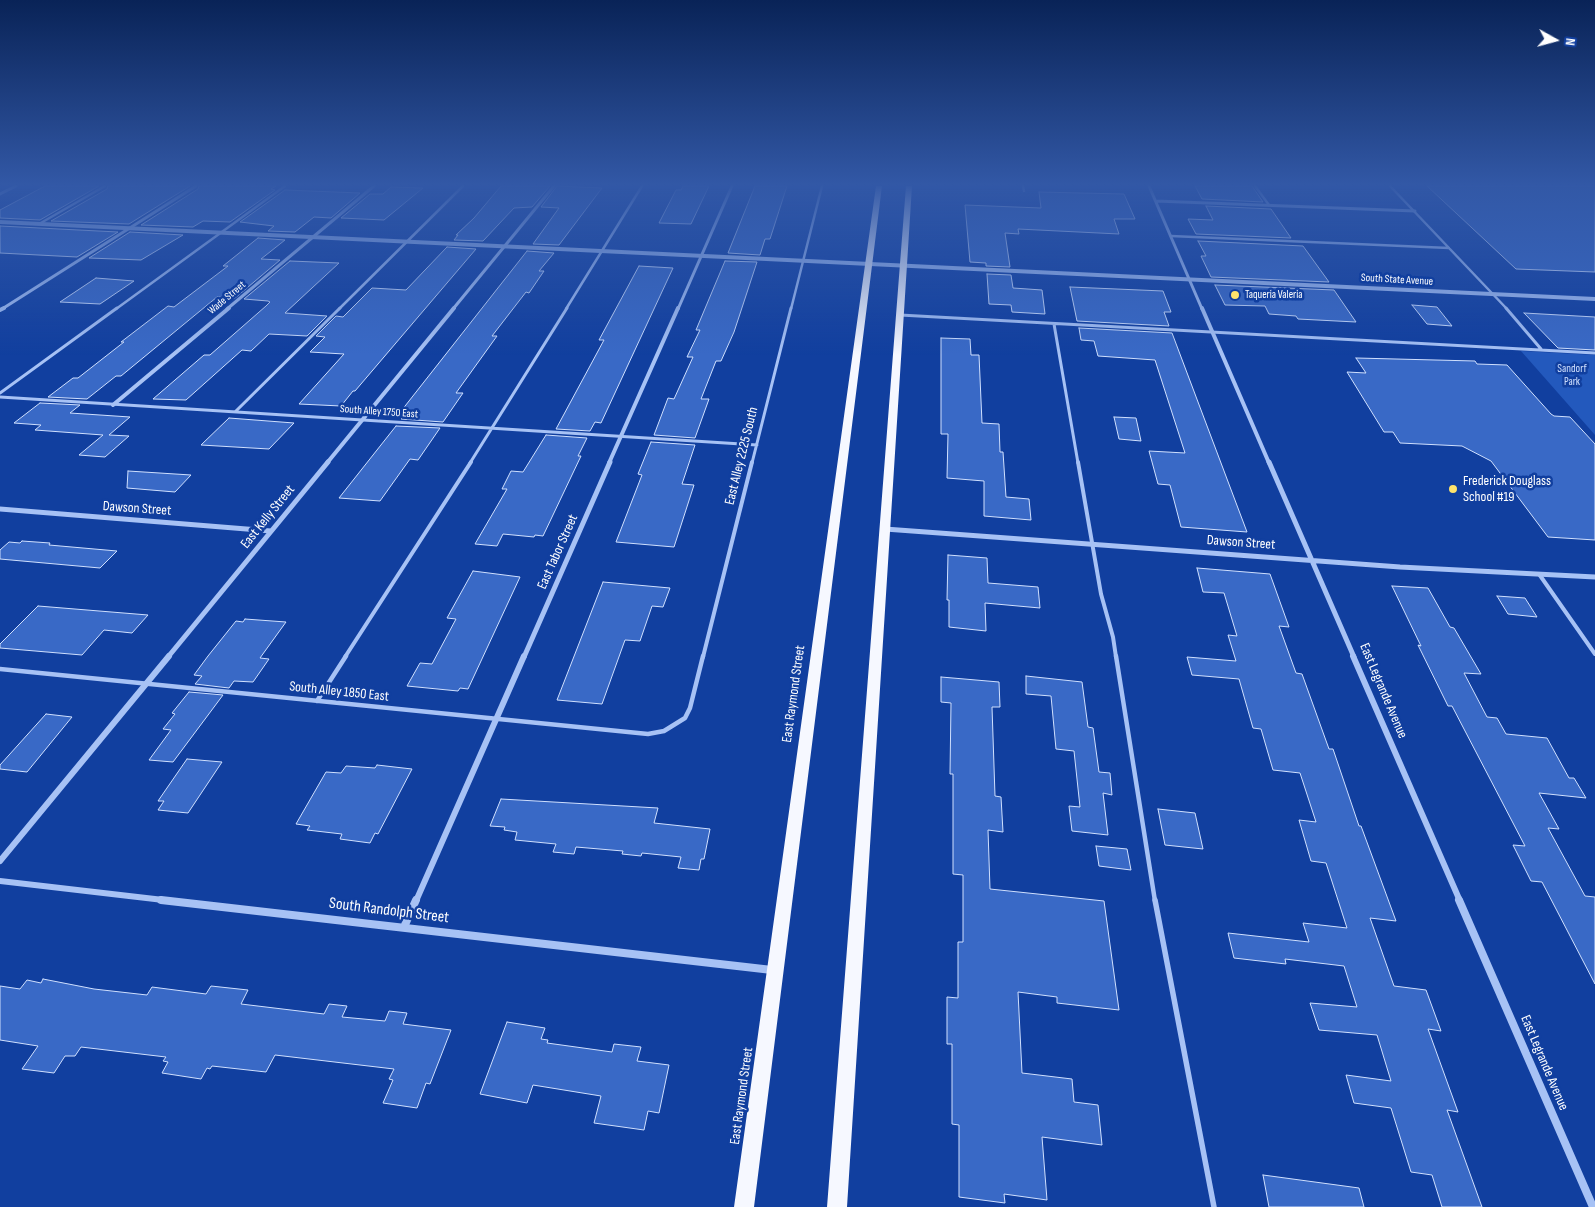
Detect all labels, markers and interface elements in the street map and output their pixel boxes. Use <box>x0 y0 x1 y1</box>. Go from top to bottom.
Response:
north arrow <box>1530 15 1580 65</box>
text: N <box>1561 37 1579 47</box>
street label: South State Avenue <box>1361 272 1433 288</box>
street label: Wade Street <box>205 278 249 318</box>
place label: Taqueria Valeria <box>1245 288 1303 302</box>
marker: Taqueria Valeria <box>1229 289 1241 301</box>
park label: Sandorf Park <box>1557 362 1587 388</box>
street label: South Alley 1750 East <box>340 403 418 421</box>
street label: East Alley 2225 South <box>722 405 762 507</box>
place label: Frederick Douglass School #19 <box>1463 473 1551 506</box>
street label: East Kelly Street <box>237 482 299 552</box>
marker: Frederick Douglass School #19 <box>1447 483 1459 495</box>
street label: Dawson Street <box>102 498 172 520</box>
street label: East Tabor Street <box>534 512 582 592</box>
street label: Dawson Street <box>1206 532 1276 554</box>
street label: East Legrande Avenue <box>1355 641 1411 741</box>
street label: East Raymond Street <box>779 644 809 744</box>
street label: South Alley 1850 East <box>288 678 390 706</box>
street label: South Randolph Street <box>328 894 450 928</box>
street label: East Legrande Avenue <box>1516 1013 1572 1113</box>
street label: East Raymond Street <box>727 1046 757 1146</box>

